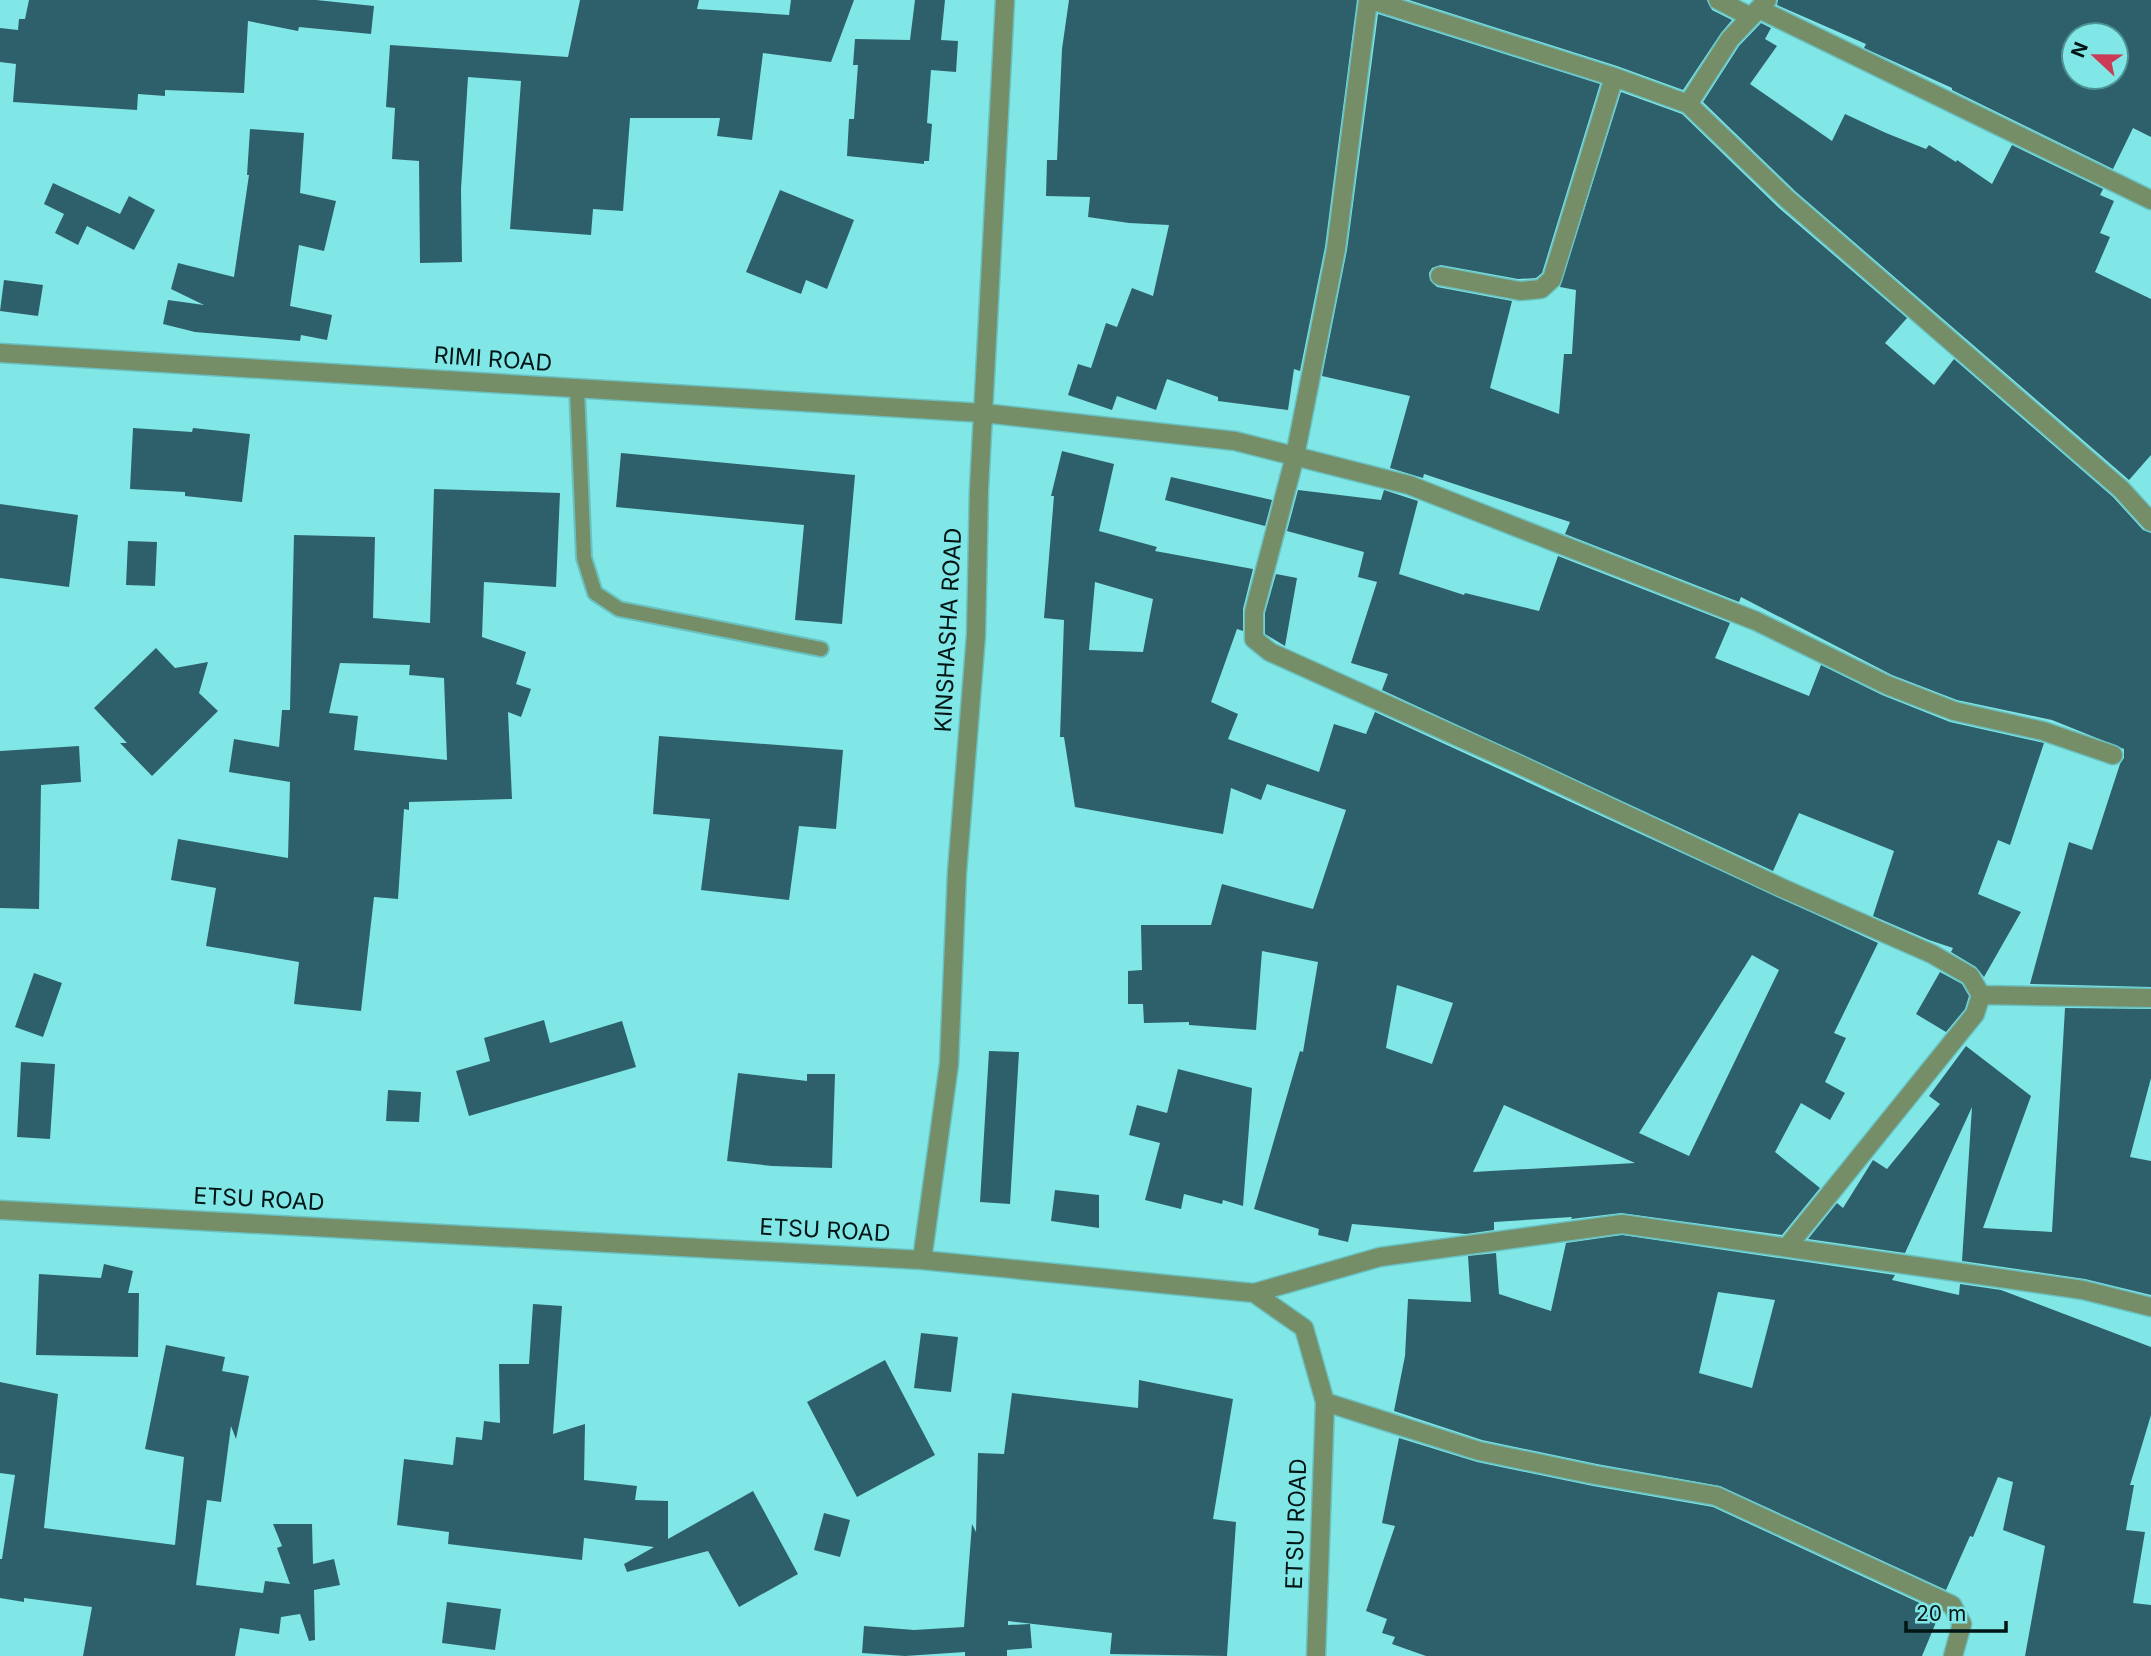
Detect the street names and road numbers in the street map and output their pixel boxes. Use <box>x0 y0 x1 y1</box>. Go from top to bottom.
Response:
street label: RIMI ROAD <box>433 341 553 377</box>
street label: KINSHASHA ROAD <box>929 527 967 733</box>
street label: ETSU ROAD <box>193 1182 325 1216</box>
street label: ETSU ROAD <box>759 1213 891 1247</box>
street label: ETSU ROAD <box>1280 1458 1312 1590</box>

